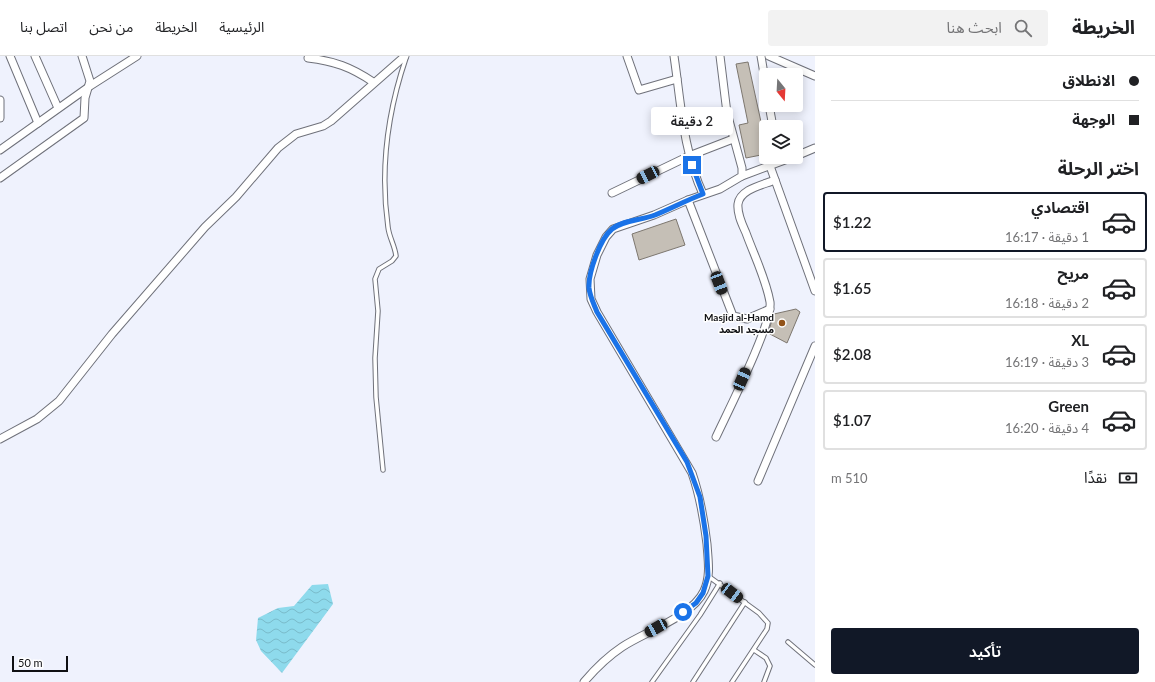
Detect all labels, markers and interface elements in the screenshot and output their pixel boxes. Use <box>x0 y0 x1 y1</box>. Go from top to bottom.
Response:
search box <box>768 10 1048 46</box>
text: الخريطة <box>1072 15 1135 38</box>
icon: search <box>1012 17 1034 39</box>
text: اتصل بنا <box>20 18 67 35</box>
text: من نحن <box>89 18 133 35</box>
text: الخريطة <box>155 18 197 35</box>
text: الرئيسية <box>219 18 264 35</box>
text: ابحث هنا <box>946 18 1002 36</box>
north arrow <box>759 68 803 112</box>
map controls <box>759 68 803 164</box>
text: الانطلاق <box>1063 71 1115 89</box>
callout: 2 دقيقة <box>651 107 733 135</box>
text: الوجهة <box>1072 110 1115 128</box>
text: 2 دقيقة <box>671 113 713 129</box>
button: layers <box>759 120 803 164</box>
route end <box>683 156 701 174</box>
text: اختر الرحلة <box>1058 157 1139 179</box>
car <box>635 164 661 186</box>
text: اقتصادي <box>1031 198 1089 216</box>
icon: car <box>1101 204 1137 240</box>
text: $1.22 <box>833 213 871 231</box>
text: 1 دقيقة · 16:17 <box>1005 229 1089 245</box>
text: مريح <box>1057 264 1089 282</box>
car <box>709 270 729 296</box>
icon: car <box>1101 270 1137 306</box>
text: $1.65 <box>833 279 871 297</box>
text: 2 دقيقة · 16:18 <box>1005 295 1089 311</box>
place label: Masjid al-Hamd مسجد الحمد <box>704 311 774 336</box>
marker: Masjid al-Hamd مسجد الحمد <box>777 318 787 328</box>
text: XL <box>1071 331 1089 349</box>
icon: car <box>1101 336 1137 372</box>
text: $2.08 <box>833 345 871 363</box>
text: 3 دقيقة · 16:19 <box>1005 354 1089 370</box>
car <box>732 366 752 392</box>
text: Green <box>1048 397 1089 415</box>
icon: car <box>1101 402 1137 438</box>
text: $1.07 <box>833 411 871 429</box>
text: 4 دقيقة · 16:20 <box>1005 420 1089 436</box>
icon: cash <box>1117 467 1139 489</box>
text: نقدًا <box>1084 468 1107 486</box>
text: 510 m <box>831 470 868 486</box>
car <box>719 581 745 605</box>
route start <box>674 603 692 621</box>
car <box>643 617 669 639</box>
button: تأكيد <box>831 628 1139 674</box>
scale bar <box>12 654 68 673</box>
text: 50 m <box>18 656 43 669</box>

